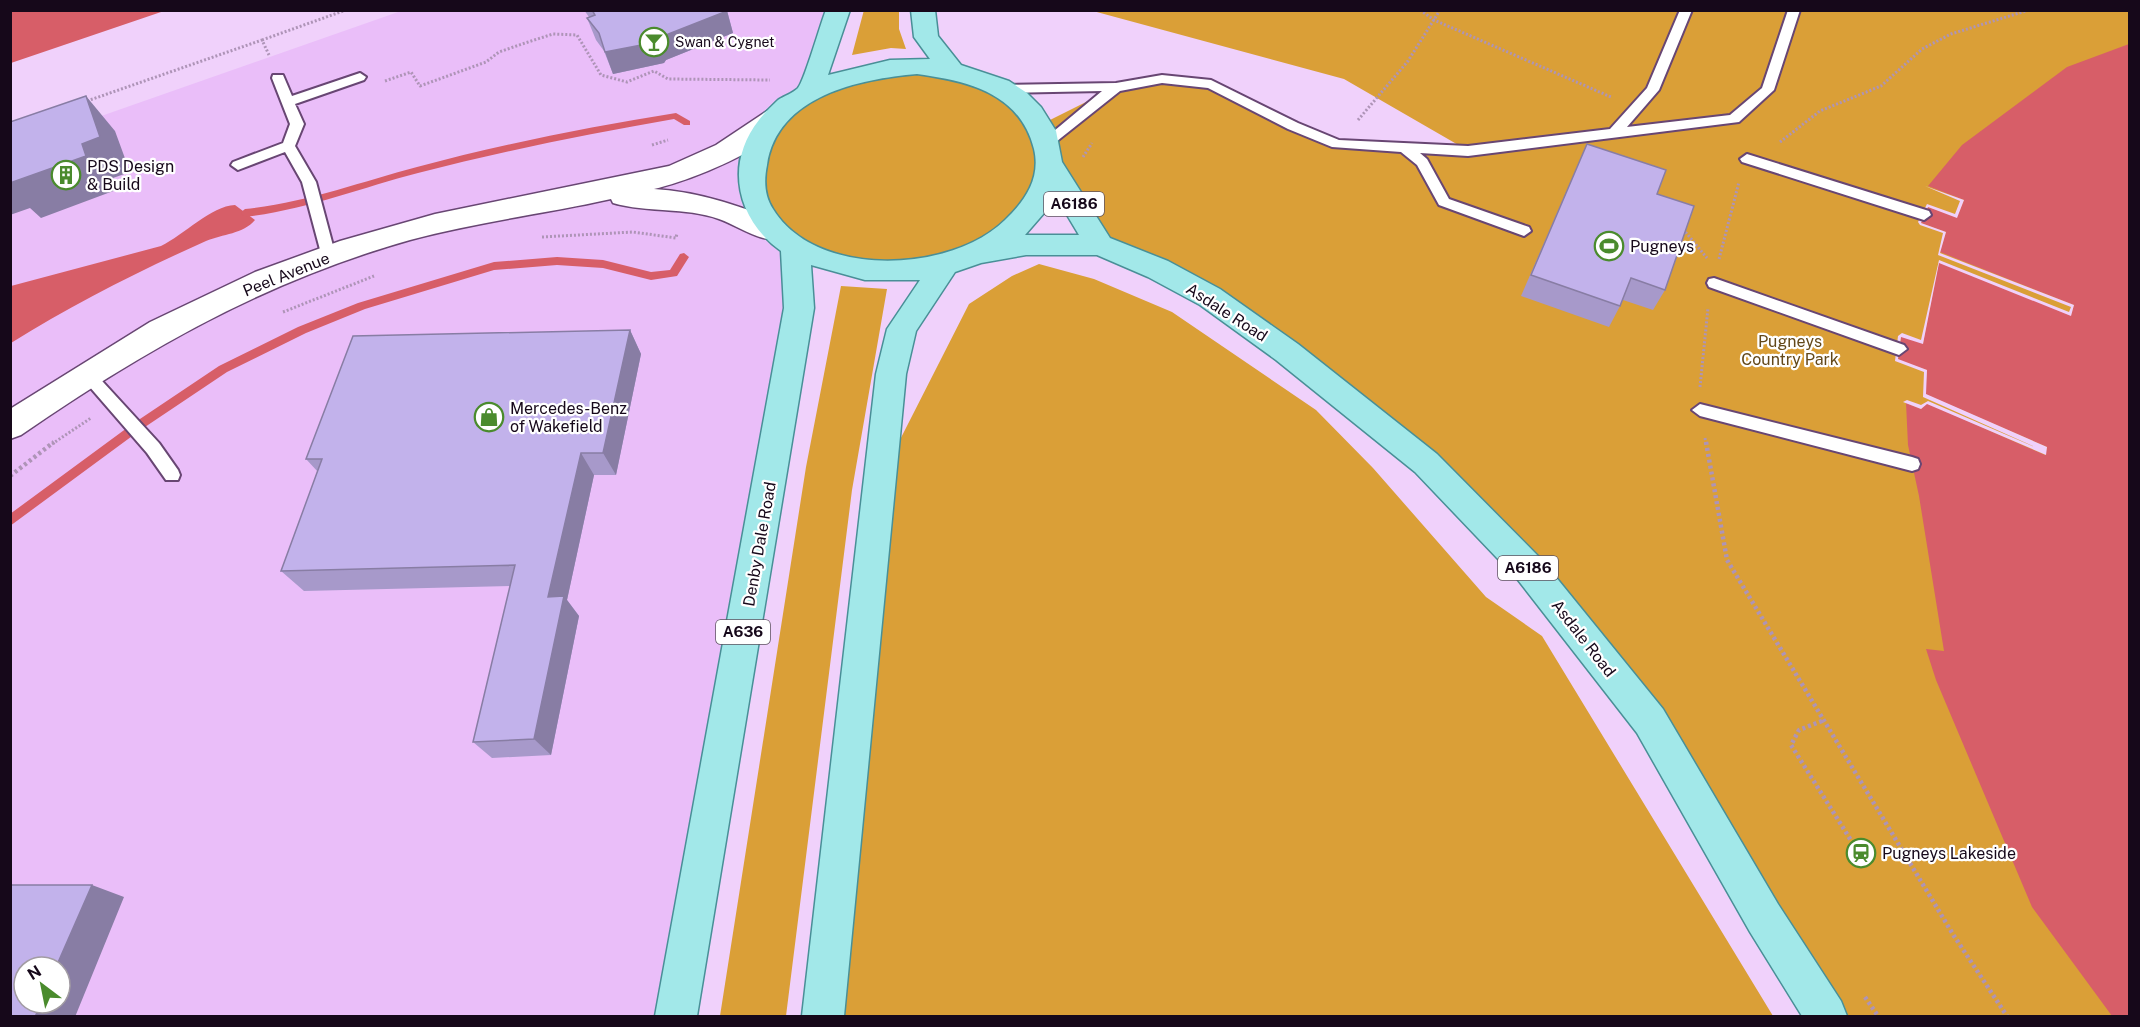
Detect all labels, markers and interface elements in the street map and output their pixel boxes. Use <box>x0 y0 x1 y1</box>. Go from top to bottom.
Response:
bar icon: Swan & Cygnet <box>638 26 670 58</box>
place label: Swan & Cygnet <box>675 34 775 50</box>
place label: PDS Design & Build <box>87 157 174 194</box>
building icon: PDS Design & Build <box>50 159 82 191</box>
road number: A6186 <box>1044 192 1104 216</box>
sports icon: Pugneys <box>1593 230 1625 262</box>
place label: Pugneys <box>1630 237 1694 256</box>
street label: Peel Avenue <box>240 248 332 300</box>
street label: Asdale Road <box>1183 279 1271 346</box>
park label: Pugneys Country Park <box>1741 332 1839 369</box>
place label: Mercedes-Benz of Wakefield <box>510 399 627 436</box>
shop icon: Mercedes-Benz of Wakefield <box>473 401 505 433</box>
street label: Denby Dale Road <box>739 480 780 608</box>
road number: A6186 <box>1498 556 1558 580</box>
street label: Asdale Road <box>1548 596 1620 681</box>
road number: A636 <box>716 620 770 644</box>
station icon: Pugneys Lakeside <box>1845 837 1877 869</box>
place label: Pugneys Lakeside <box>1882 844 2016 863</box>
north arrow <box>12 955 72 1015</box>
text: N <box>24 961 45 984</box>

